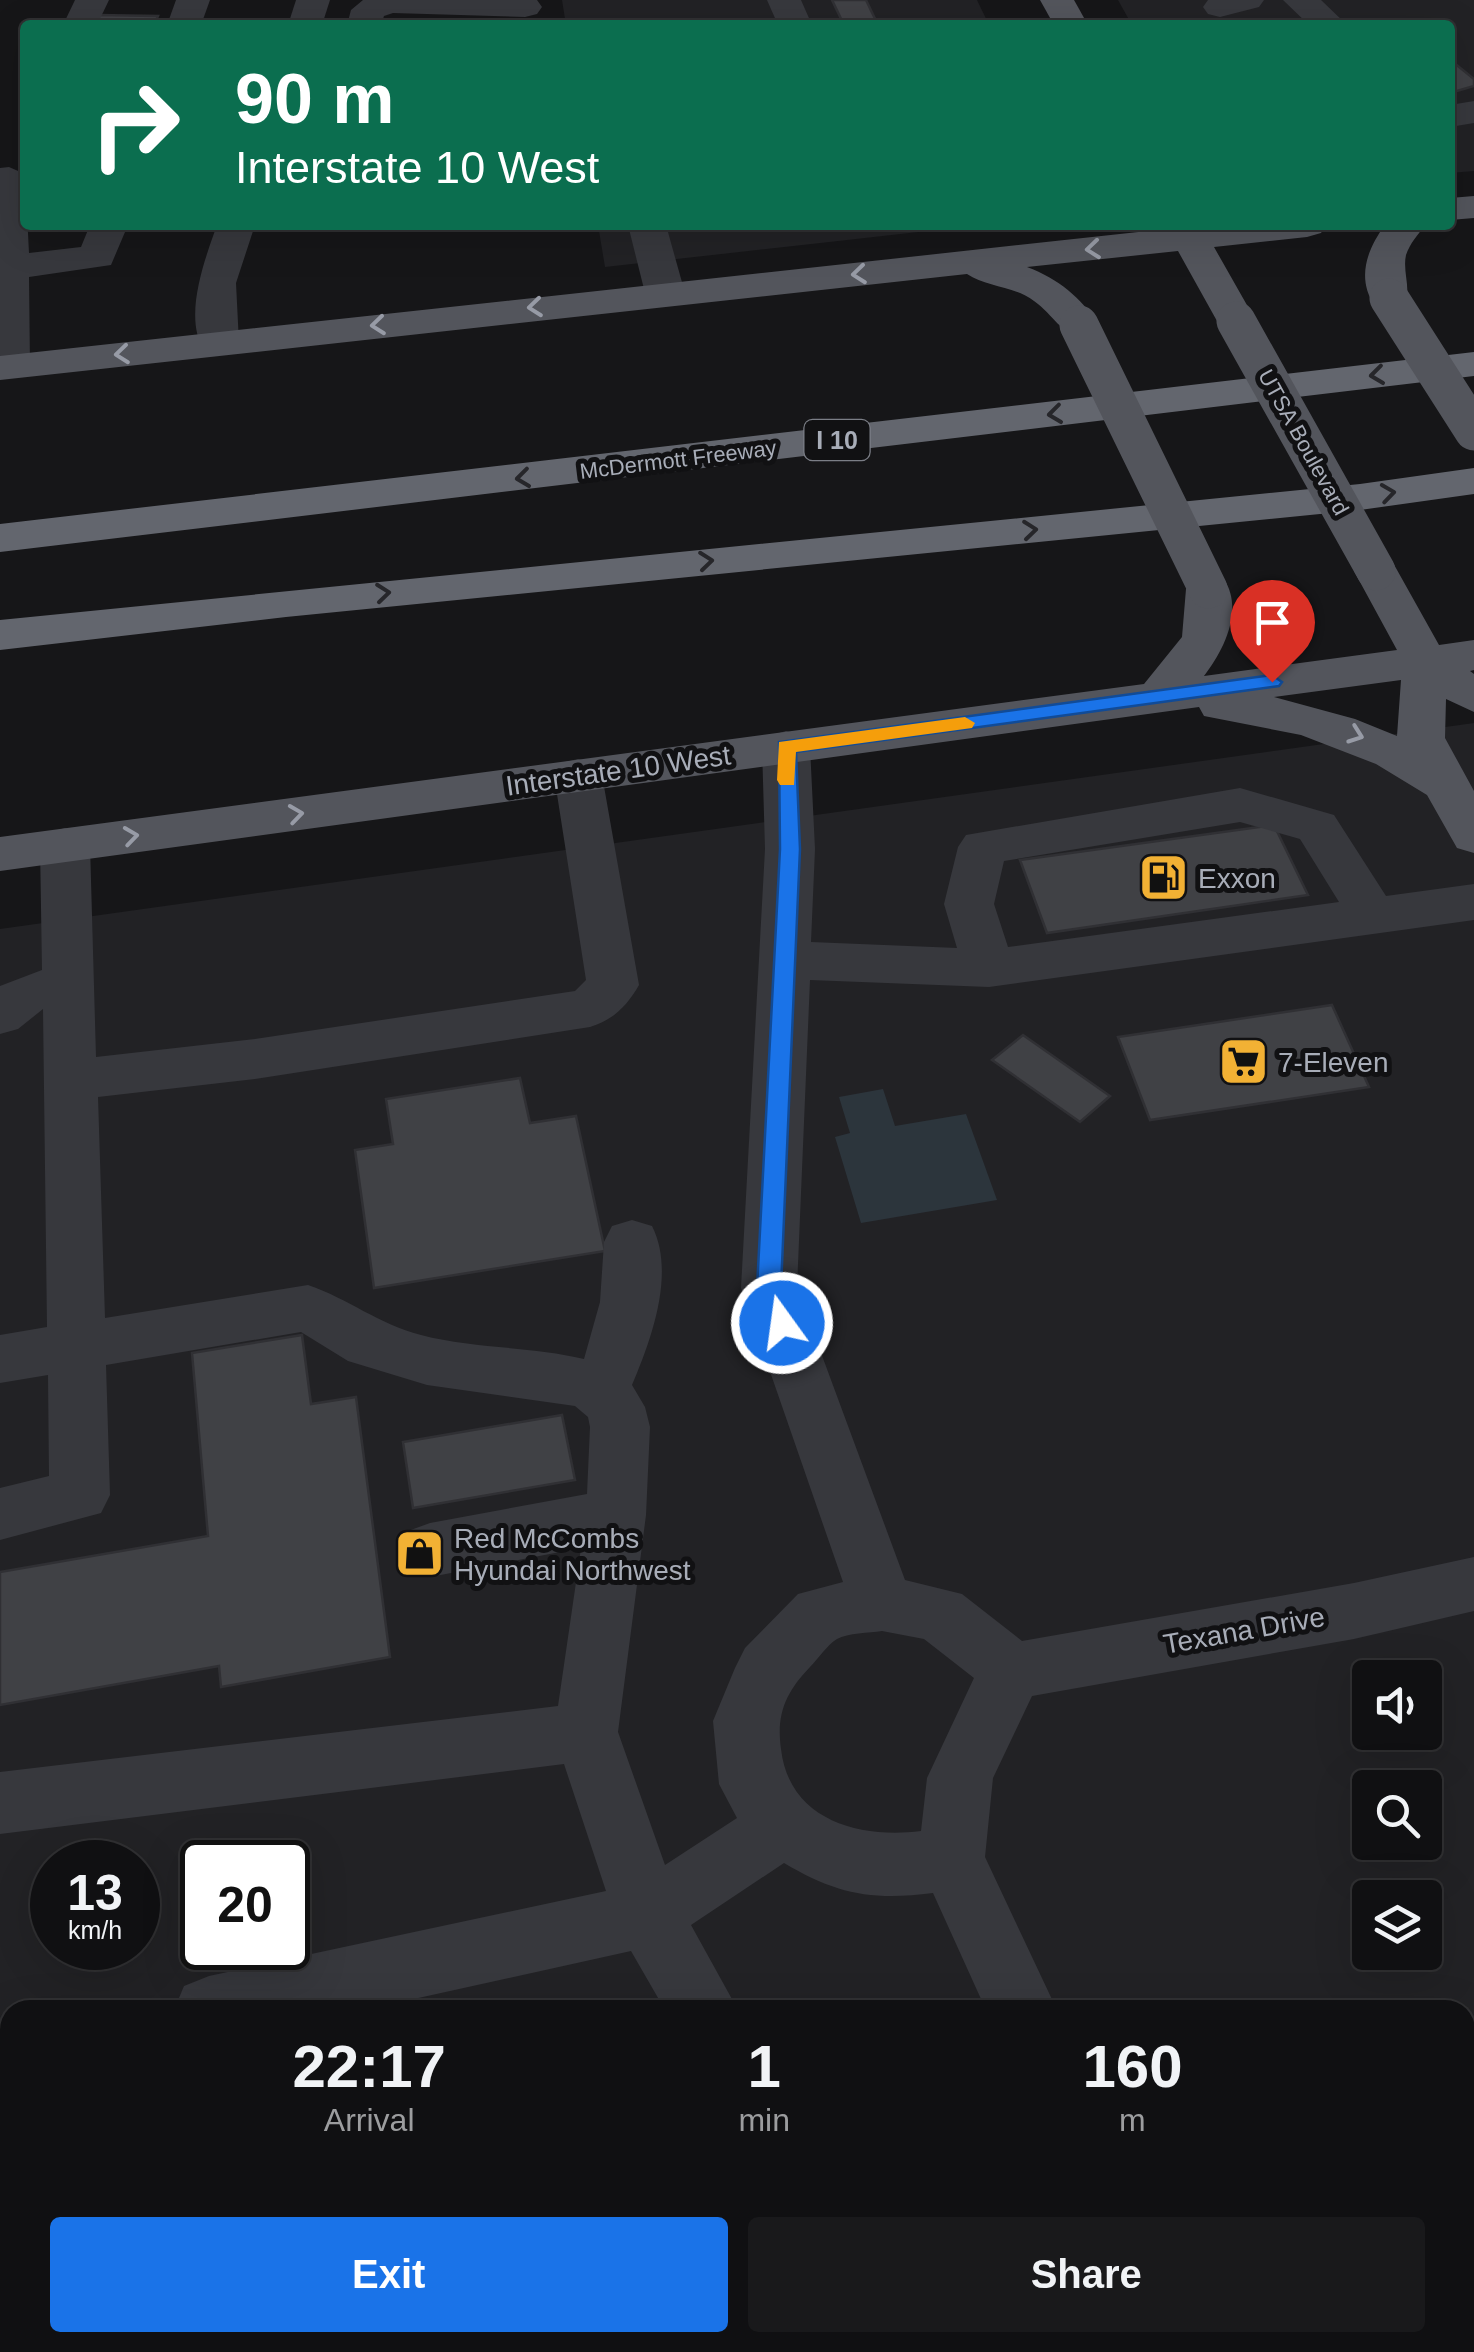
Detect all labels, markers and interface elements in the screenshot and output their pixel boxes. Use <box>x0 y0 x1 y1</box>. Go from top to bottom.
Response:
icon: right <box>70 60 200 190</box>
text: 90 m <box>235 60 395 138</box>
text: Interstate 10 West <box>235 142 599 193</box>
one-way arrow <box>1085 238 1101 259</box>
one-way arrow <box>850 263 866 284</box>
one-way arrow <box>527 296 543 318</box>
one-way arrow <box>369 314 385 335</box>
one-way arrow <box>114 343 130 364</box>
one-way arrow <box>1369 364 1386 385</box>
street label: UTSA Boulevard <box>1253 365 1354 519</box>
one-way arrow <box>1046 403 1062 424</box>
road number: I 10 <box>804 420 870 460</box>
street label: McDermott Freeway <box>578 435 778 484</box>
one-way arrow <box>515 467 531 488</box>
one-way arrow <box>1380 484 1396 505</box>
one-way arrow <box>1022 519 1038 541</box>
one-way arrow <box>699 551 715 573</box>
pin <box>1230 580 1315 683</box>
one-way arrow <box>375 583 391 605</box>
icon: arrive <box>1245 595 1300 650</box>
one-way arrow <box>1347 723 1364 744</box>
street label: Interstate 10 West <box>504 739 733 802</box>
one-way arrow <box>288 804 305 825</box>
one-way arrow <box>123 827 140 848</box>
fuel station icon: Exxon <box>1137 852 1189 904</box>
place label: Exxon <box>1198 863 1276 894</box>
supermarket icon: 7-Eleven <box>1217 1036 1269 1088</box>
place label: 7-Eleven <box>1278 1047 1389 1078</box>
position arrow <box>730 1271 834 1375</box>
place label: Red McCombs Hyundai Northwest <box>454 1523 691 1586</box>
shop icon: Red McCombs Hyundai Northwest <box>393 1528 445 1580</box>
street label: Texana Drive <box>1161 1601 1327 1660</box>
map controls <box>1352 1660 1442 1970</box>
button: sound <box>1352 1660 1442 1750</box>
button: search <box>1352 1770 1442 1860</box>
speed limit sign: 20 <box>180 1840 310 1970</box>
text: 13 <box>67 1865 123 1921</box>
button: layers <box>1352 1880 1442 1970</box>
text: km/h <box>68 1916 122 1944</box>
text: 22:17 <box>292 2033 446 2100</box>
text: 1 <box>747 2033 781 2100</box>
text: 160 <box>1082 2033 1183 2100</box>
text: Arrival <box>324 2102 415 2138</box>
text: min <box>738 2102 790 2138</box>
text: m <box>1119 2102 1146 2138</box>
button: Exit <box>50 2217 728 2332</box>
button: Share <box>748 2217 1425 2332</box>

